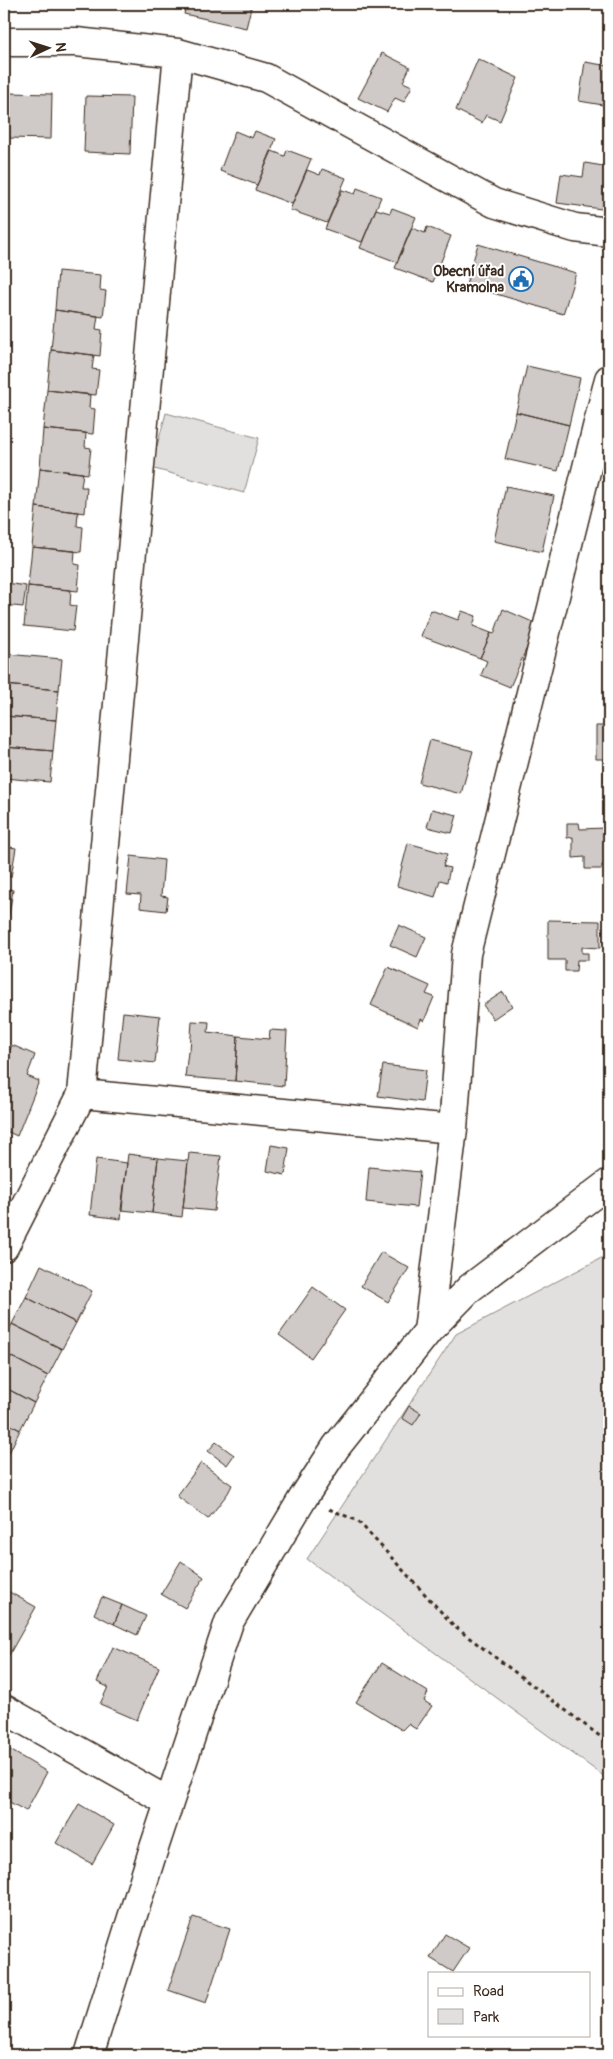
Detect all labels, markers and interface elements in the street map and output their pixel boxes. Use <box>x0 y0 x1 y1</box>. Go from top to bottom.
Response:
north arrow <box>22 22 72 72</box>
text: N <box>52 42 69 52</box>
place label: Obecní úřad Kramolna <box>433 263 504 296</box>
public building icon: Obecní úřad Kramolna <box>508 266 534 292</box>
legend <box>428 1972 590 2036</box>
text: Road <box>473 1982 504 2001</box>
text: Park <box>473 2008 500 2027</box>

